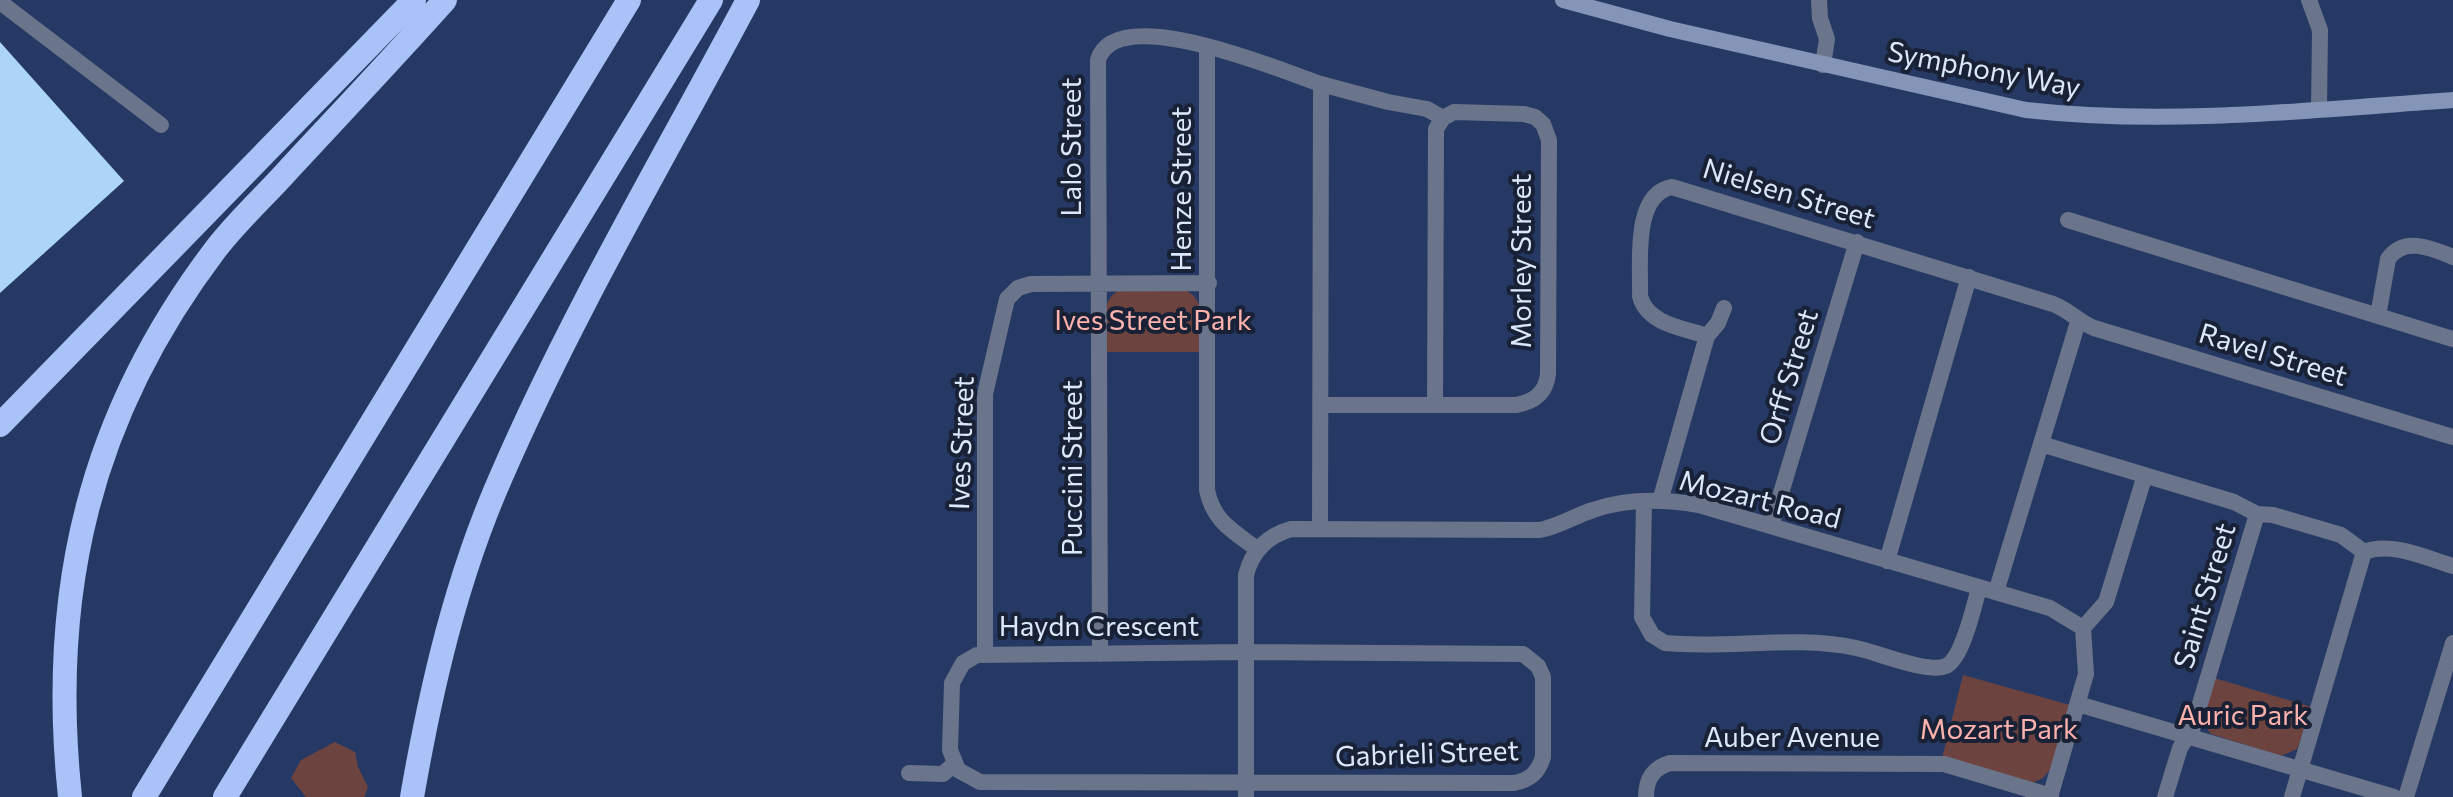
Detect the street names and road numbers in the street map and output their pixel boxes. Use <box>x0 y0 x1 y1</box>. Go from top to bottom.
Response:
street label: Symphony Way <box>1885 35 2083 105</box>
street label: Lalo Street <box>1055 77 1089 217</box>
street label: Henze Street <box>1165 107 1199 271</box>
street label: Nielsen Street <box>1699 152 1879 236</box>
street label: Morley Street <box>1505 173 1539 349</box>
street label: Orff Street <box>1752 305 1826 449</box>
street label: Ravel Street <box>2195 317 2351 393</box>
street label: Ives Street <box>943 376 981 510</box>
street label: Puccini Street <box>1056 380 1090 556</box>
street label: Mozart Road <box>1676 464 1844 536</box>
street label: Saint Street <box>2167 519 2243 673</box>
street label: Haydn Crescent <box>999 610 1199 644</box>
street label: Auber Avenue <box>1704 721 1880 755</box>
street label: Gabrieli Street <box>1335 734 1519 774</box>

